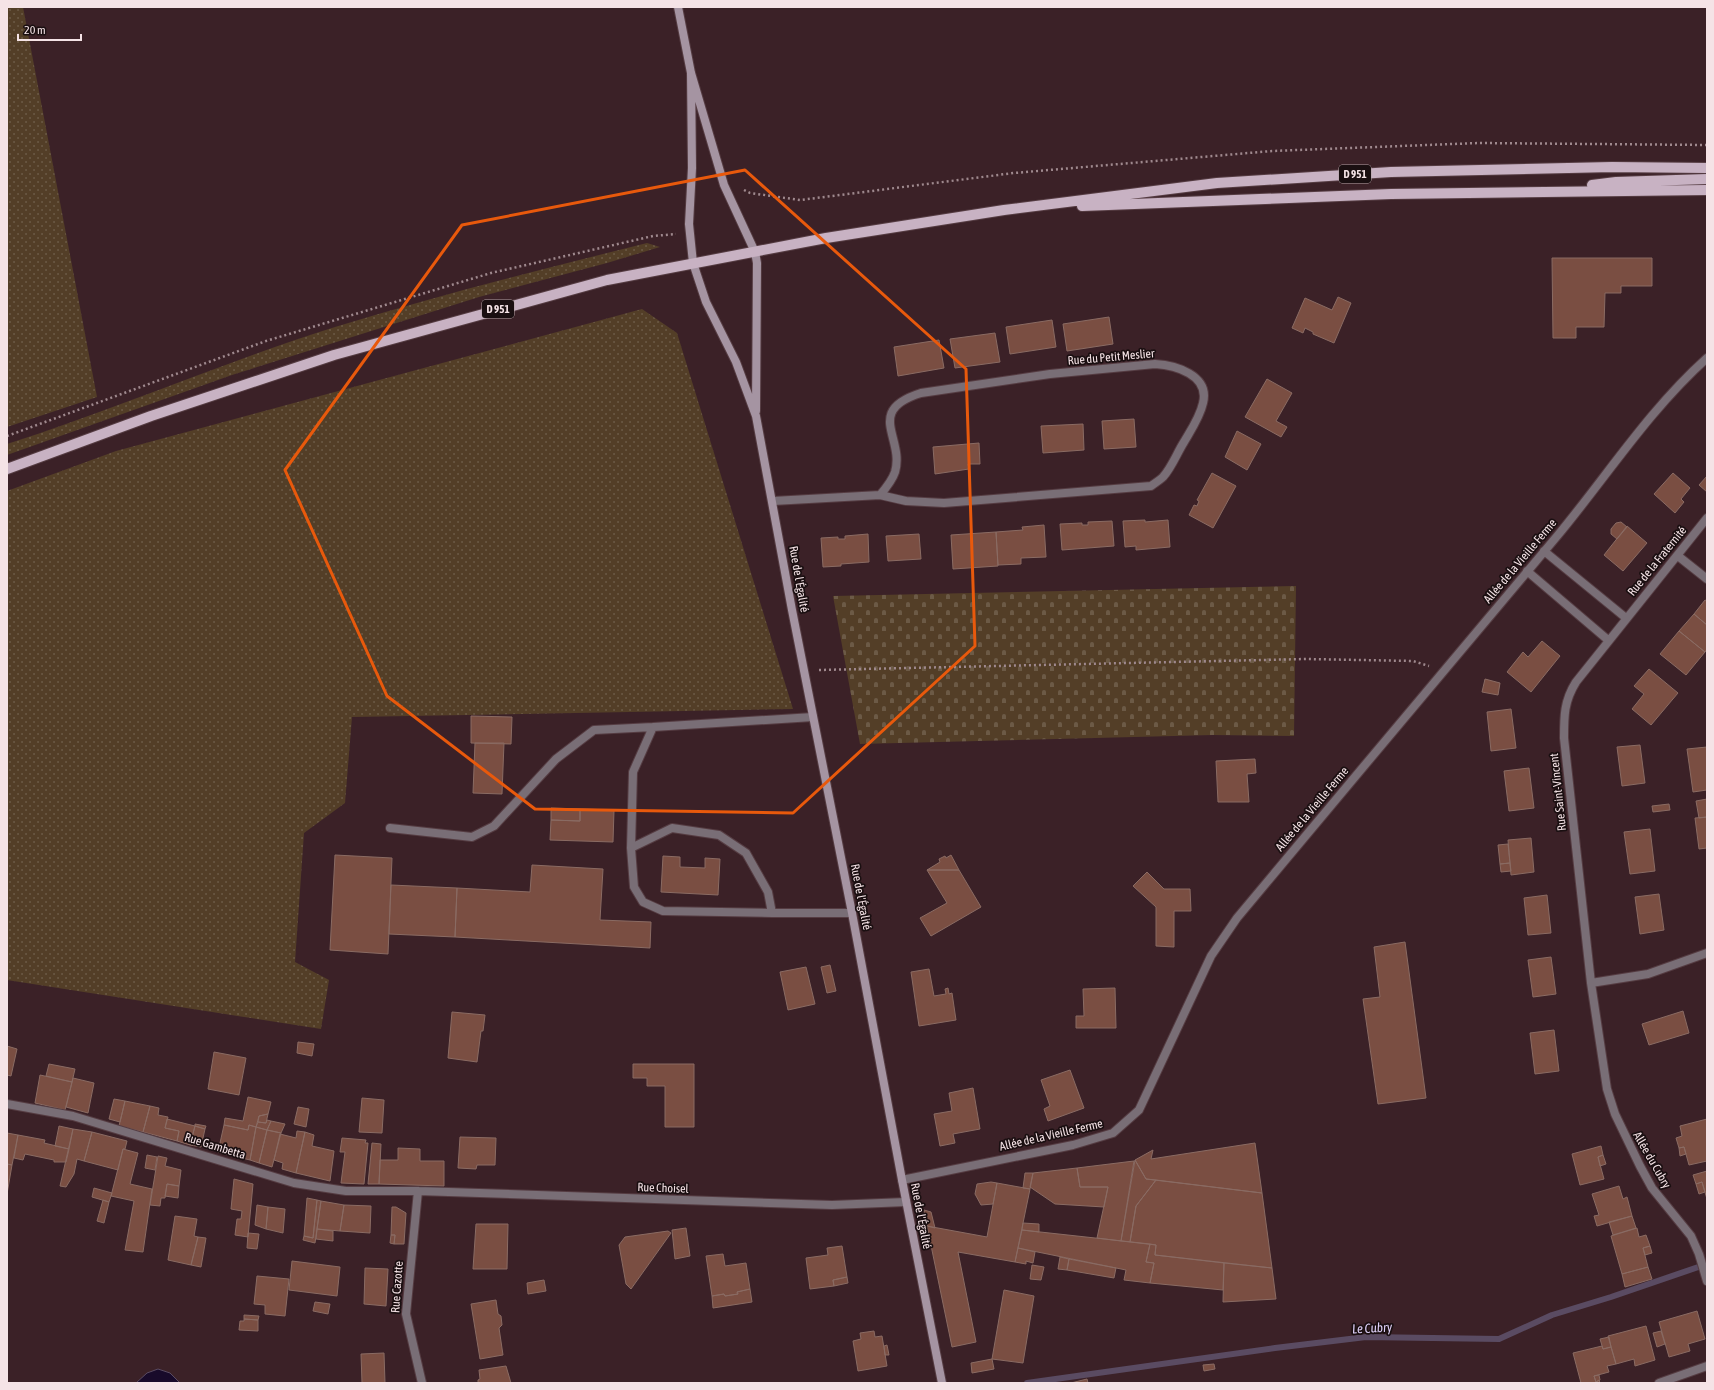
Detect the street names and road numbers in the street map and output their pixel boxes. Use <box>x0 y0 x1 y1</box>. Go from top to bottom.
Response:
road number: D 951 <box>1339 165 1371 183</box>
road number: D 951 <box>482 300 514 318</box>
street label: Rue du Petit Meslier <box>1067 346 1155 368</box>
street label: Allée de la Vieille Ferme <box>1481 516 1559 606</box>
street label: Rue de la Fraternité <box>1625 523 1689 599</box>
street label: Rue de l'Égalité <box>786 545 812 613</box>
street label: Rue Saint-Vincent <box>1547 752 1569 832</box>
street label: Allée de la Vieille Ferme <box>1273 764 1351 854</box>
street label: Rue de l'Égalité <box>848 863 874 931</box>
street label: Allée de la Vieille Ferme <box>998 1116 1104 1154</box>
street label: Allée du Cubry <box>1630 1129 1674 1191</box>
street label: Rue Gambetta <box>183 1130 247 1162</box>
street label: Rue Choisel <box>637 1180 690 1196</box>
street label: Rue de l'Égalité <box>908 1182 934 1250</box>
street label: Rue Cazotte <box>388 1261 406 1313</box>

